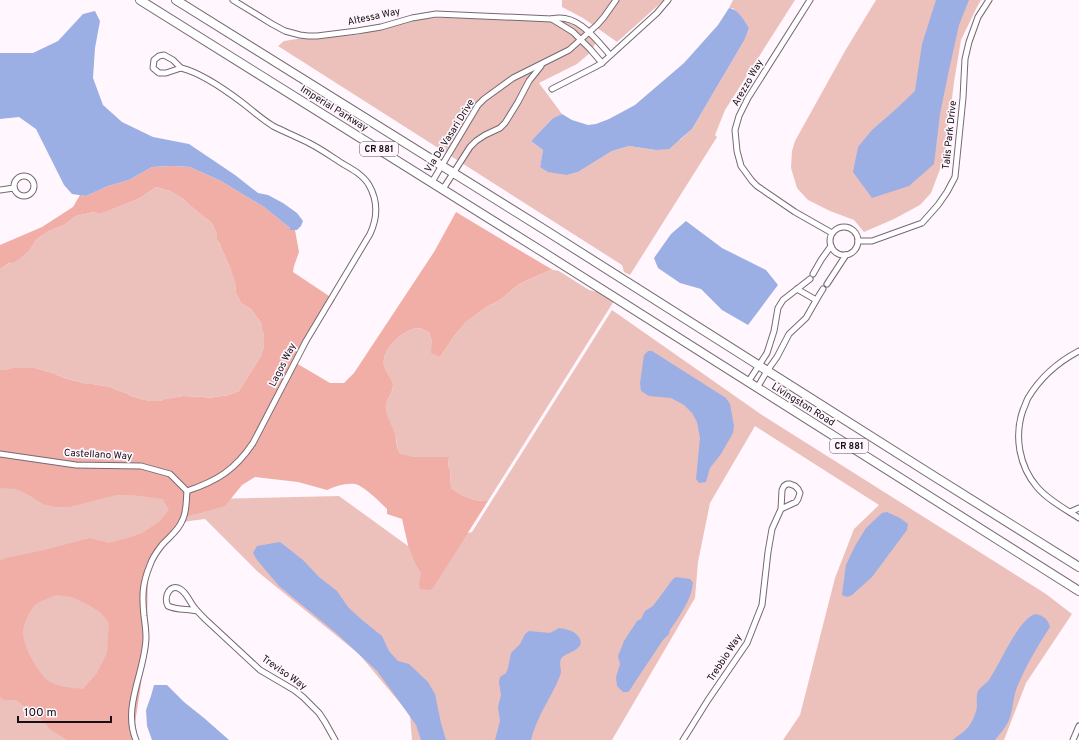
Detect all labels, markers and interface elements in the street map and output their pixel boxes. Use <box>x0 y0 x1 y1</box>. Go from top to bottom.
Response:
street label: Altessa Way <box>346 5 402 29</box>
street label: Arezzo Way <box>729 57 767 109</box>
street label: Imperial Parkway <box>298 83 370 135</box>
street label: Via De Vasari Drive <box>422 97 478 175</box>
street label: Talis Park Drive <box>940 100 960 170</box>
road number: CR 881 <box>360 142 398 156</box>
street label: Lagos Way <box>266 341 300 389</box>
street label: Livingston Road <box>769 380 837 430</box>
road number: CR 881 <box>830 439 868 453</box>
street label: Castellano Way <box>64 447 132 463</box>
street label: Trebbio Way <box>705 632 745 684</box>
street label: Treviso Way <box>259 653 309 693</box>
scale bar <box>18 698 111 724</box>
text: 100 m <box>24 705 57 721</box>

